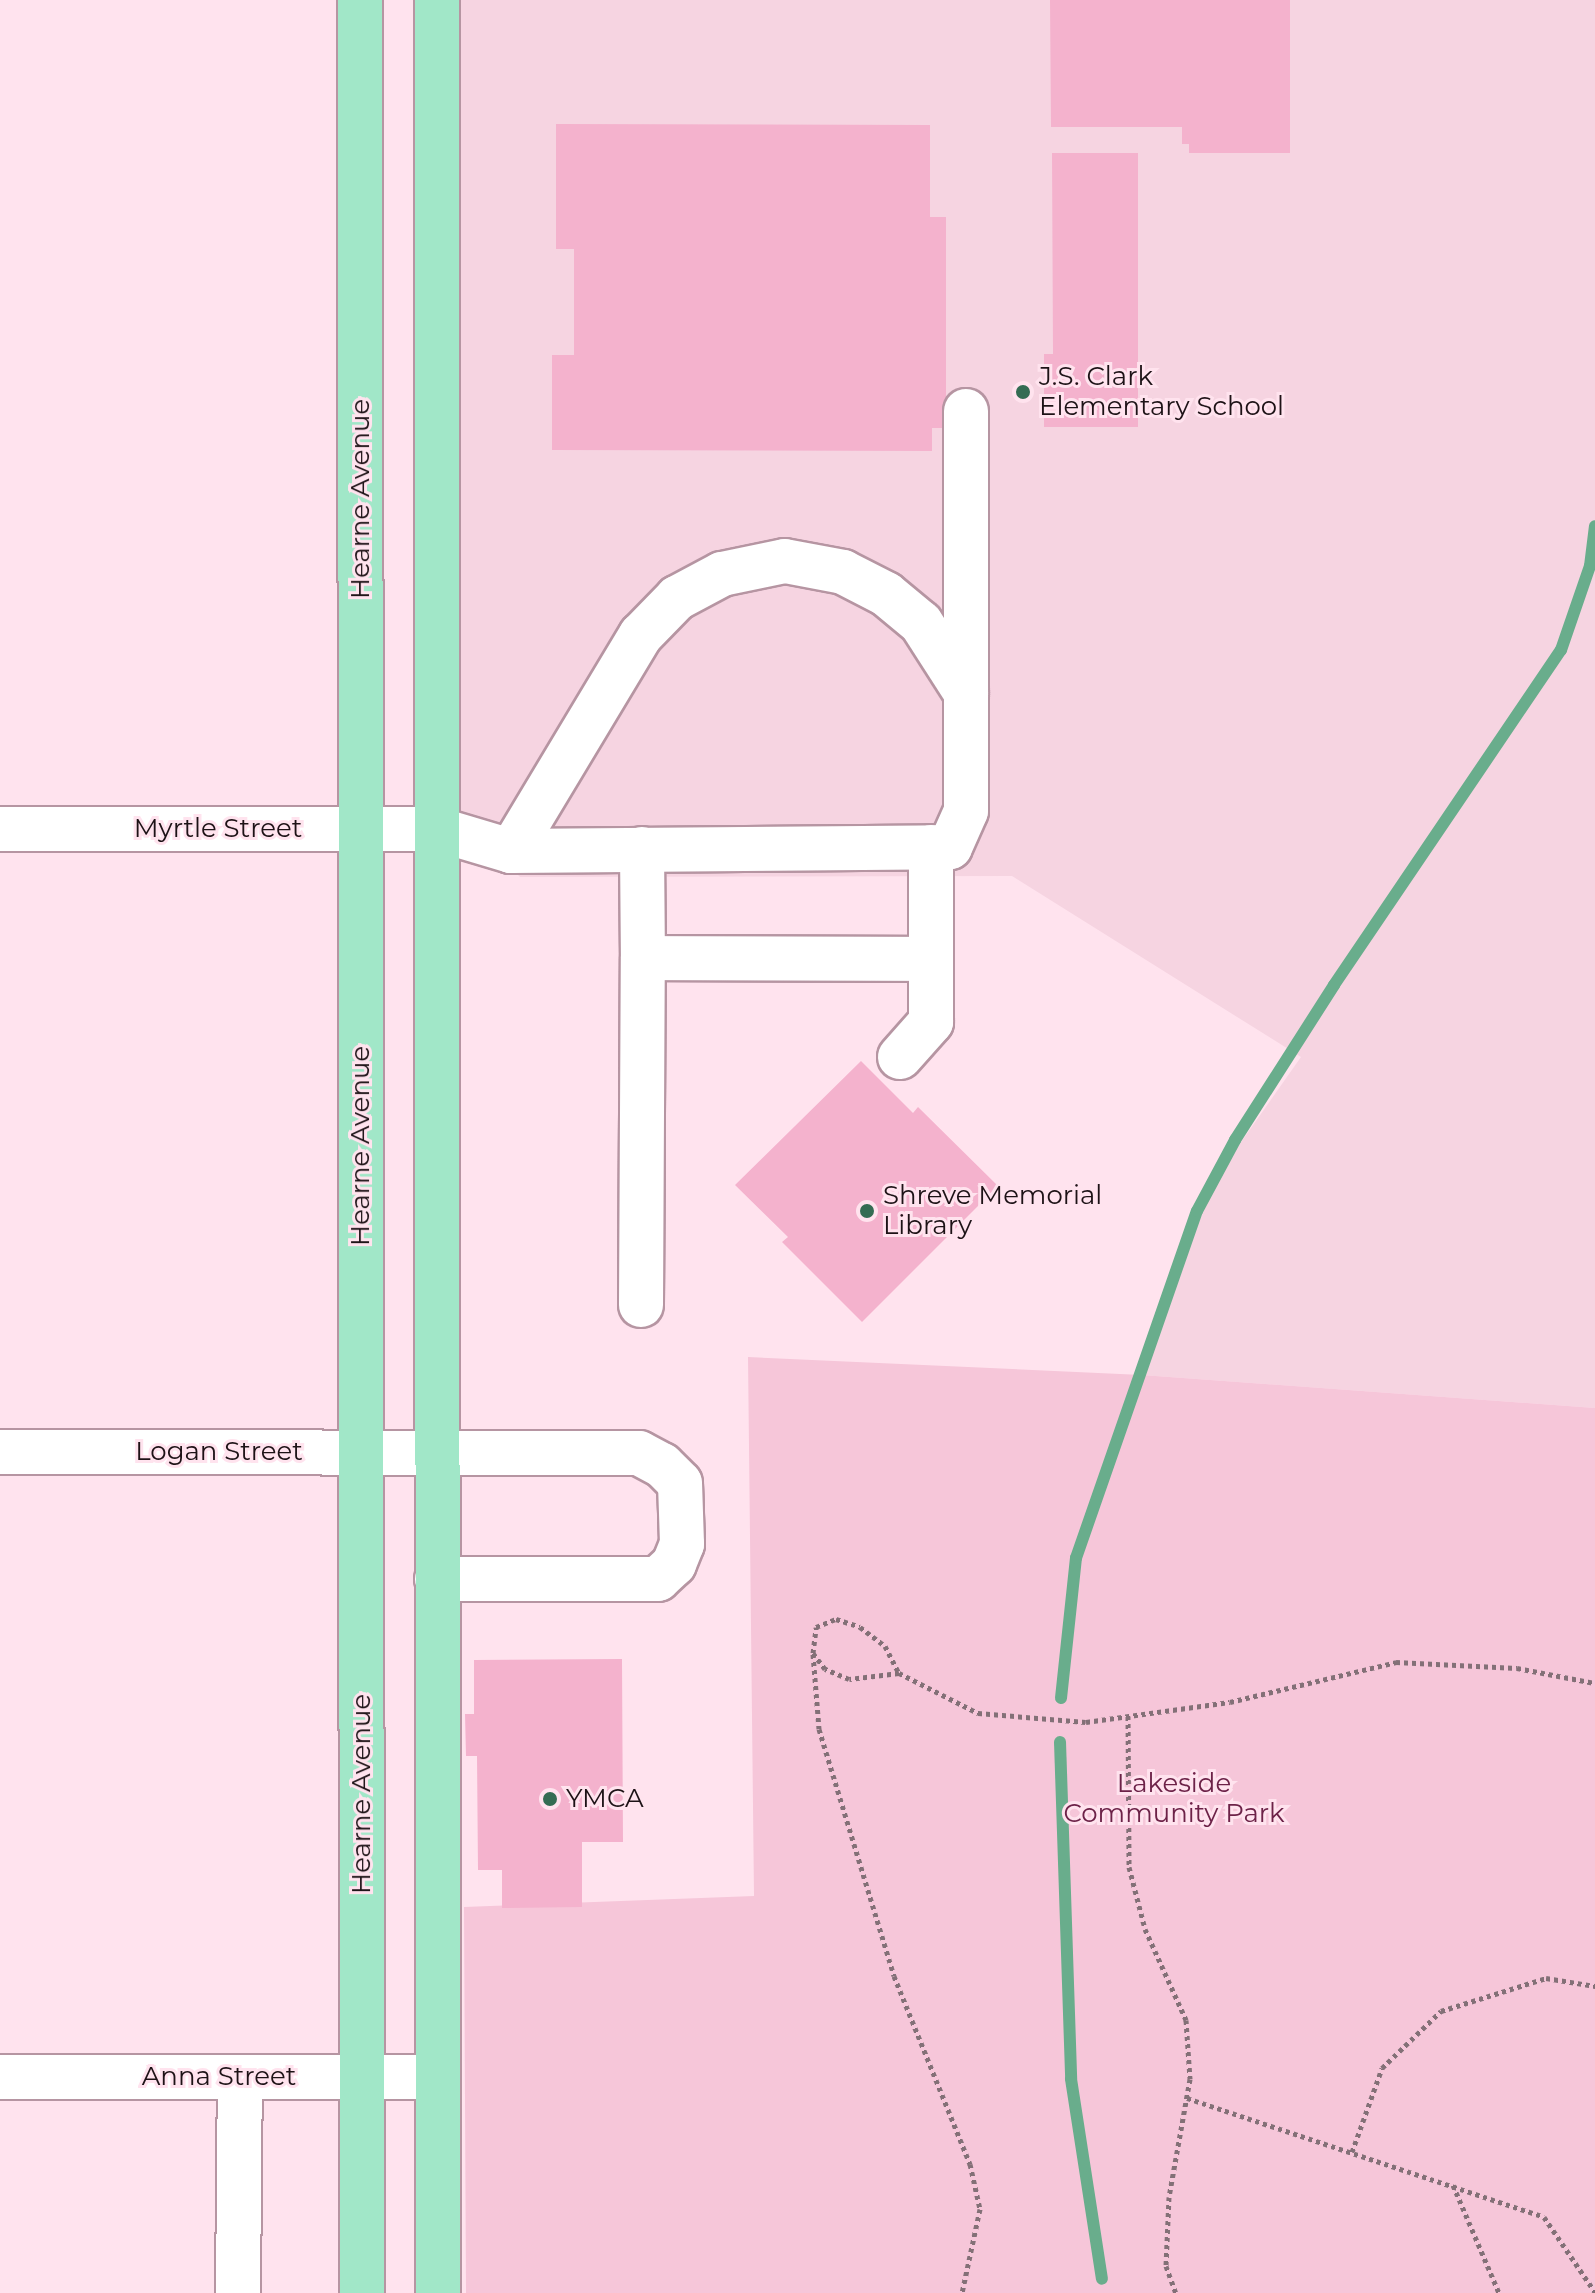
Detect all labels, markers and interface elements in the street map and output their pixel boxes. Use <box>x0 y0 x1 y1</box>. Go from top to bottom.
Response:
place label: J.S. Clark Elementary School <box>1039 361 1284 422</box>
marker: J.S. Clark Elementary School <box>1014 383 1032 401</box>
street label: Hearne Avenue <box>345 399 377 599</box>
street label: Myrtle Street <box>134 813 302 845</box>
street label: Hearne Avenue <box>345 1046 377 1246</box>
place label: Shreve Memorial Library <box>883 1180 1102 1242</box>
marker: Shreve Memorial Library <box>858 1202 876 1220</box>
street label: Logan Street <box>135 1436 303 1468</box>
street label: Hearne Avenue <box>346 1694 378 1894</box>
park label: Lakeside Community Park <box>1063 1768 1285 1830</box>
place label: YMCA <box>566 1783 644 1815</box>
marker: YMCA <box>541 1790 559 1808</box>
street label: Anna Street <box>142 2061 296 2093</box>

